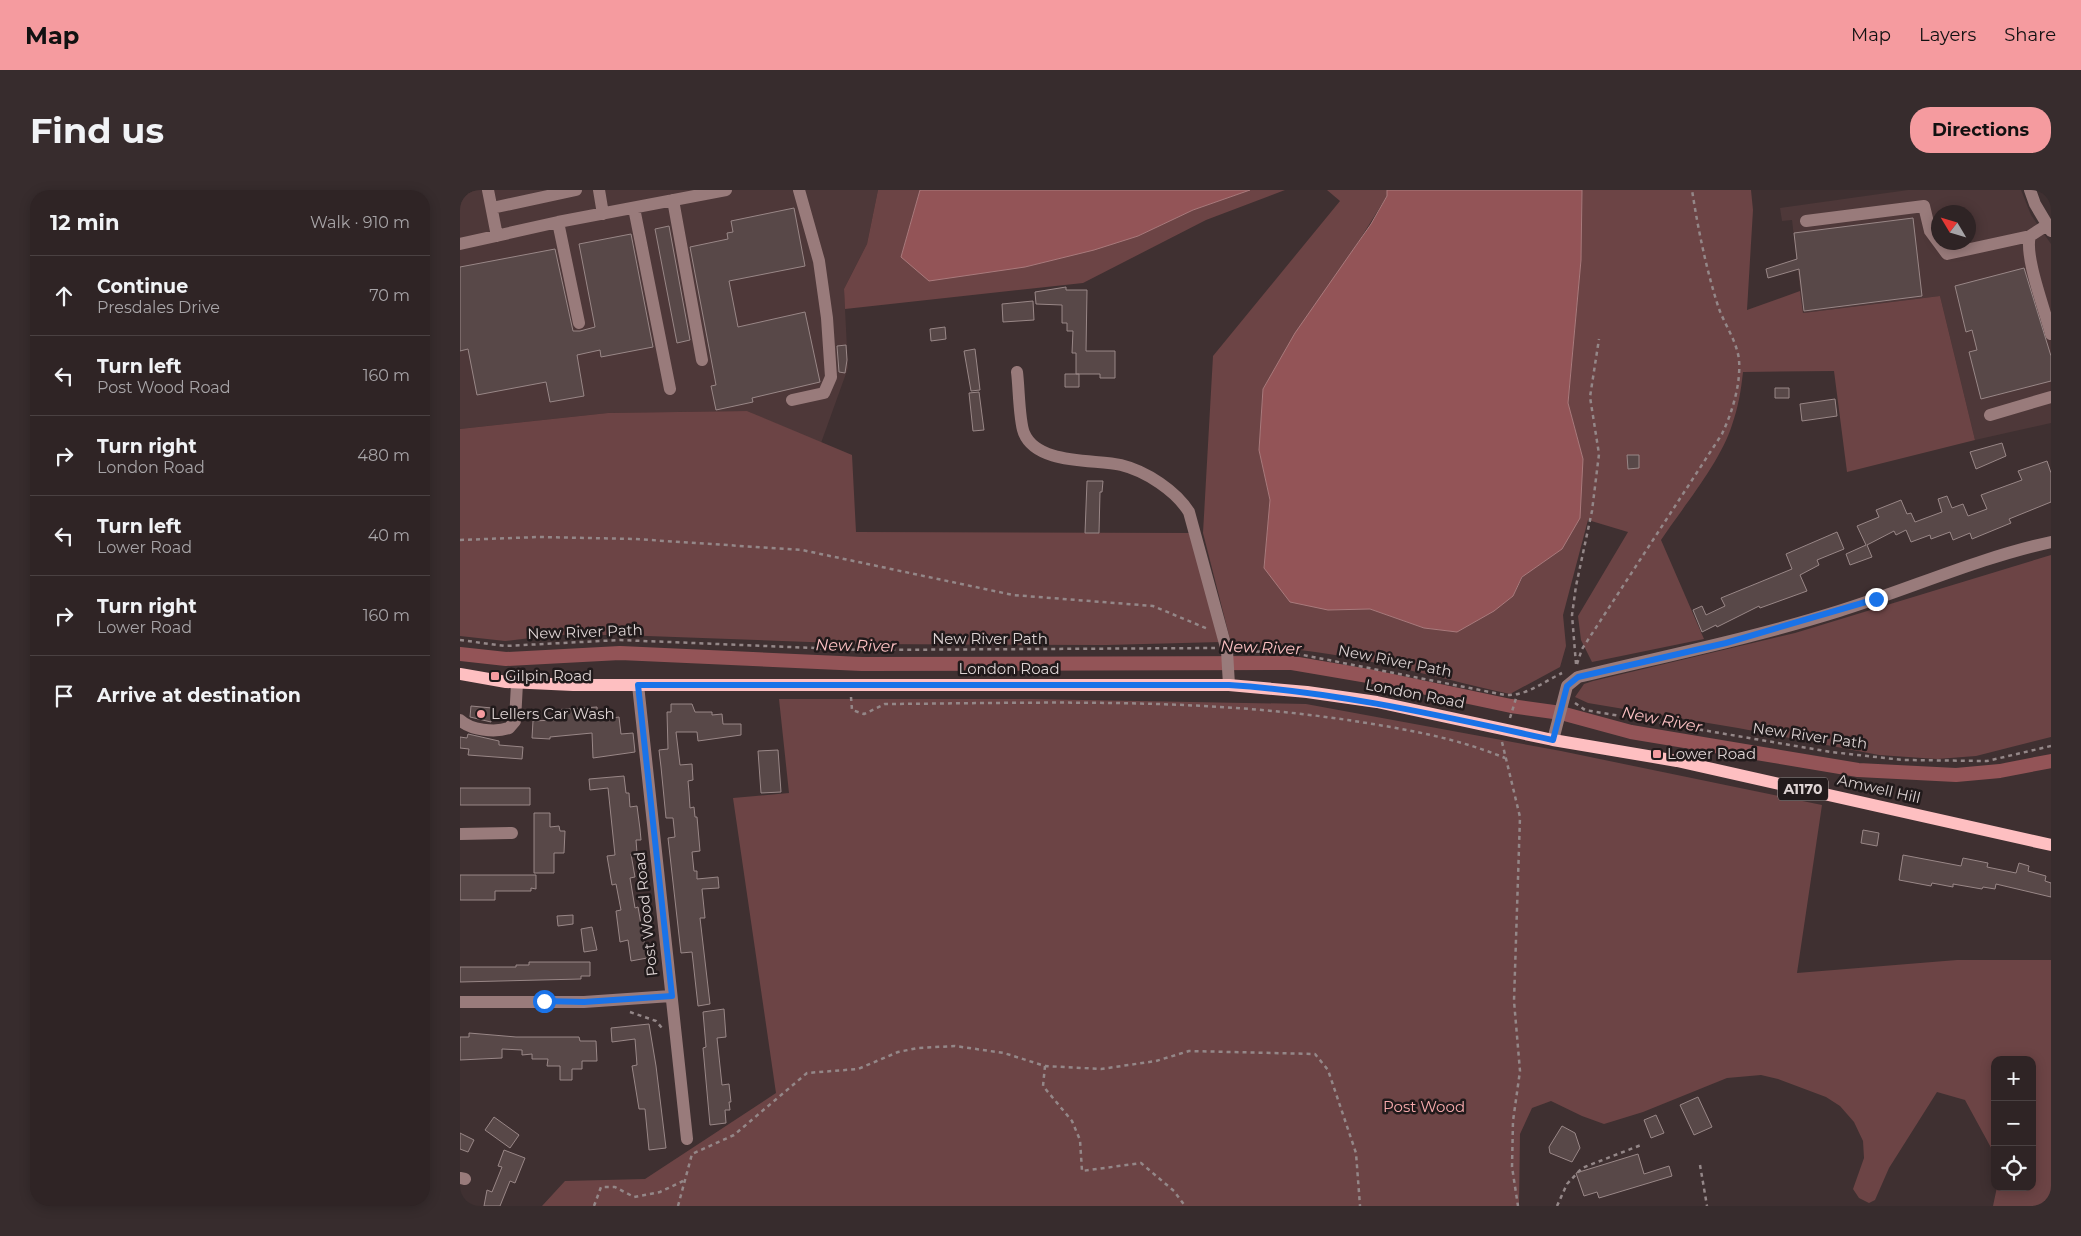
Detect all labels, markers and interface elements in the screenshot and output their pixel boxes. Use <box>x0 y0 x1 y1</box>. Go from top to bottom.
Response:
text: Map <box>25 21 79 50</box>
text: Map <box>1851 24 1891 46</box>
text: Layers <box>1919 24 1976 46</box>
text: Share <box>2004 24 2056 46</box>
button: Directions <box>1910 107 2051 153</box>
text: Find us <box>30 109 164 152</box>
north arrow <box>1931 205 1976 250</box>
text: 12 min <box>50 210 119 235</box>
text: Walk · 910 m <box>310 213 410 232</box>
text: Continue <box>97 275 188 298</box>
icon: ahead <box>50 282 78 310</box>
text: 70 m <box>369 286 410 305</box>
text: Presdales Drive <box>97 298 220 317</box>
text: Turn left <box>97 355 182 378</box>
icon: left <box>50 362 78 390</box>
text: 160 m <box>363 366 410 385</box>
text: Post Wood Road <box>97 378 231 397</box>
text: Turn right <box>97 435 197 458</box>
icon: right <box>50 442 78 470</box>
text: 480 m <box>357 446 410 465</box>
text: London Road <box>97 458 205 477</box>
text: Turn left <box>97 515 182 538</box>
icon: left <box>50 522 78 550</box>
text: 40 m <box>368 526 410 545</box>
text: Lower Road <box>97 538 192 557</box>
route end <box>1865 588 1888 611</box>
text: Turn right <box>97 595 197 618</box>
icon: right <box>50 602 78 630</box>
text: 160 m <box>363 606 410 625</box>
text: Lower Road <box>97 618 192 637</box>
street label: New River Path <box>527 620 643 643</box>
street label: New River Path <box>932 629 1048 648</box>
water label: New River <box>815 635 897 656</box>
water label: New River <box>1220 637 1302 658</box>
street label: New River Path <box>1337 640 1454 681</box>
street label: London Road <box>958 659 1060 678</box>
place label: Gilpin Road <box>505 666 592 685</box>
marker: Gilpin Road <box>489 670 501 682</box>
street label: London Road <box>1364 675 1467 712</box>
icon: arrive <box>50 682 78 710</box>
text: Arrive at destination <box>97 684 301 707</box>
water label: New River <box>1620 702 1704 737</box>
place label: Lellers Car Wash <box>491 704 615 723</box>
marker: Lellers Car Wash <box>475 708 487 720</box>
street label: New River Path <box>1751 718 1869 753</box>
place label: Lower Road <box>1667 744 1756 763</box>
marker: Lower Road <box>1651 748 1663 760</box>
street label: Amwell Hill <box>1836 770 1923 807</box>
road number: A1170 <box>1778 778 1828 800</box>
street label: Post Wood Road <box>630 851 661 977</box>
route start <box>533 990 556 1013</box>
map controls <box>1991 1056 2036 1191</box>
button: + <box>1991 1056 2036 1101</box>
park label: Post Wood <box>1383 1097 1465 1116</box>
button: − <box>1991 1101 2036 1146</box>
button: locate <box>1991 1146 2036 1191</box>

